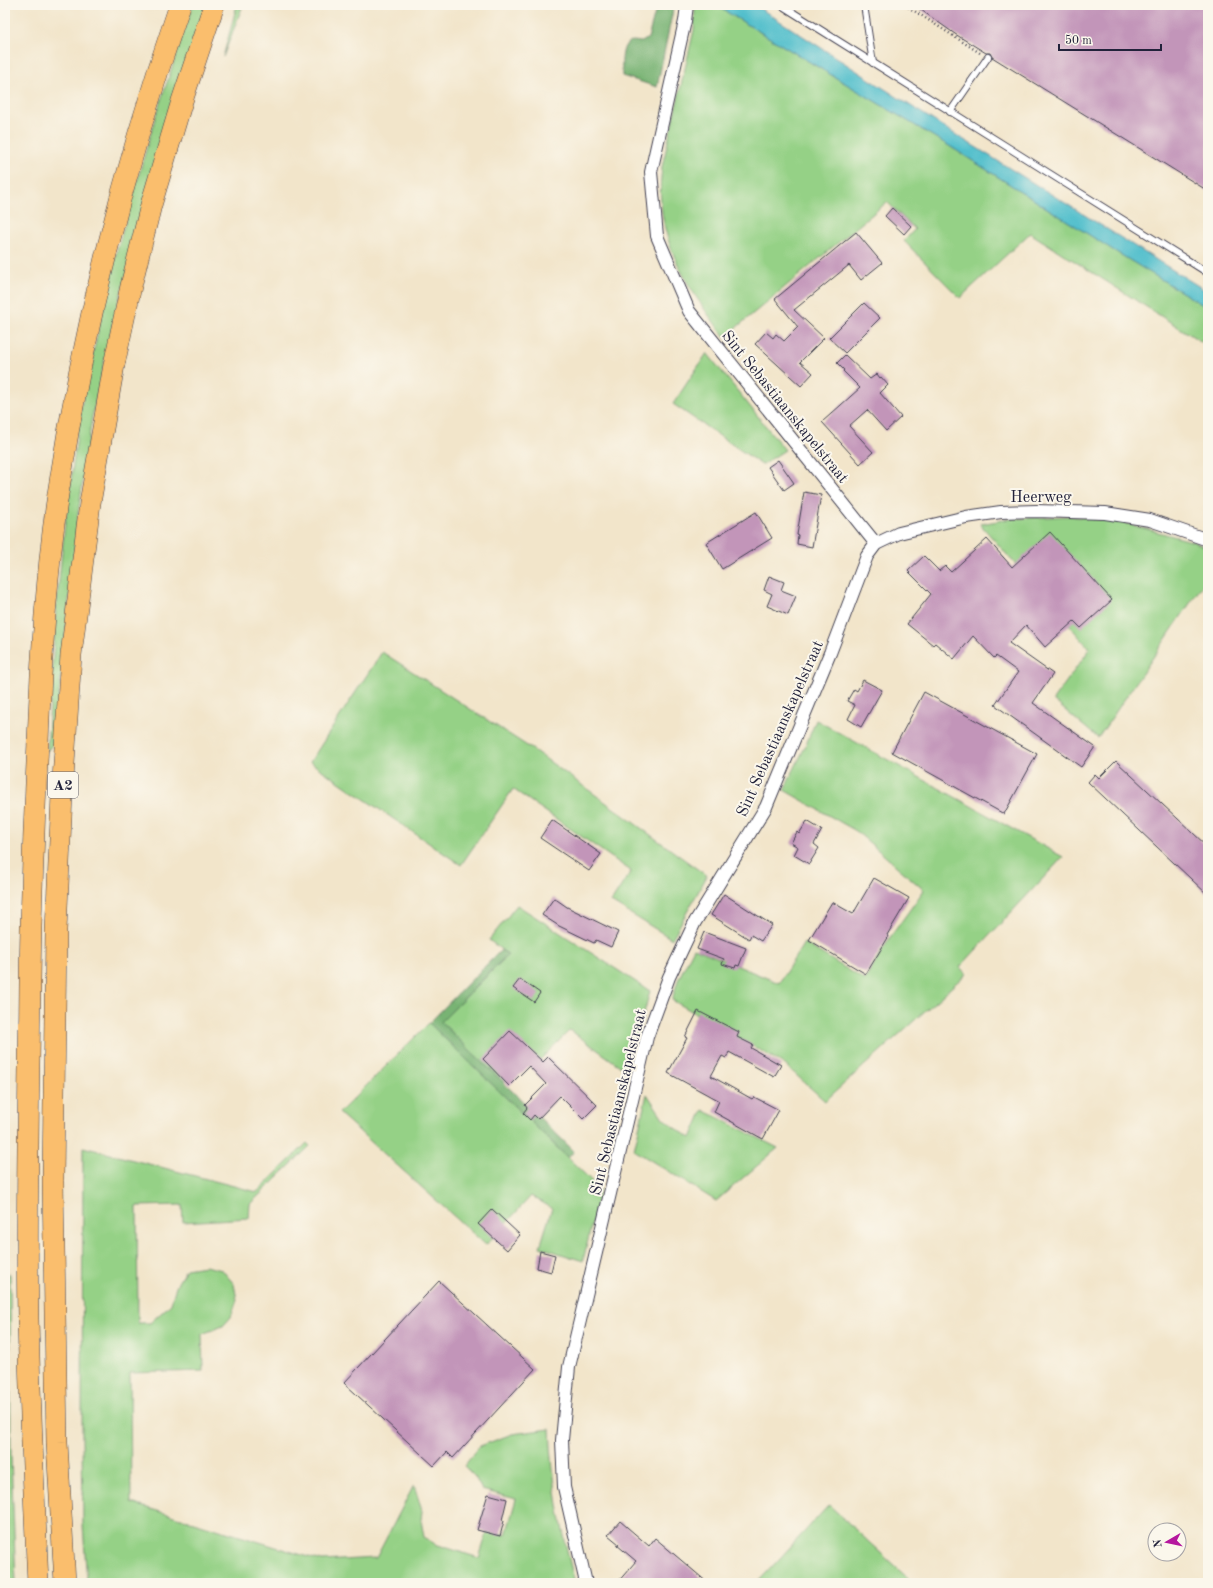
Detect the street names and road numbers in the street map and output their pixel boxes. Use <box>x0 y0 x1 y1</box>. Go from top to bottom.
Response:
street label: Sint Sebastiaanskapelstraat <box>718 328 851 487</box>
street label: Heerweg <box>1010 490 1072 506</box>
street label: Sint Sebastiaanskapelstraat <box>735 638 827 819</box>
road number: A2 <box>48 772 78 798</box>
street label: Sint Sebastiaanskapelstraat <box>588 1007 650 1197</box>

